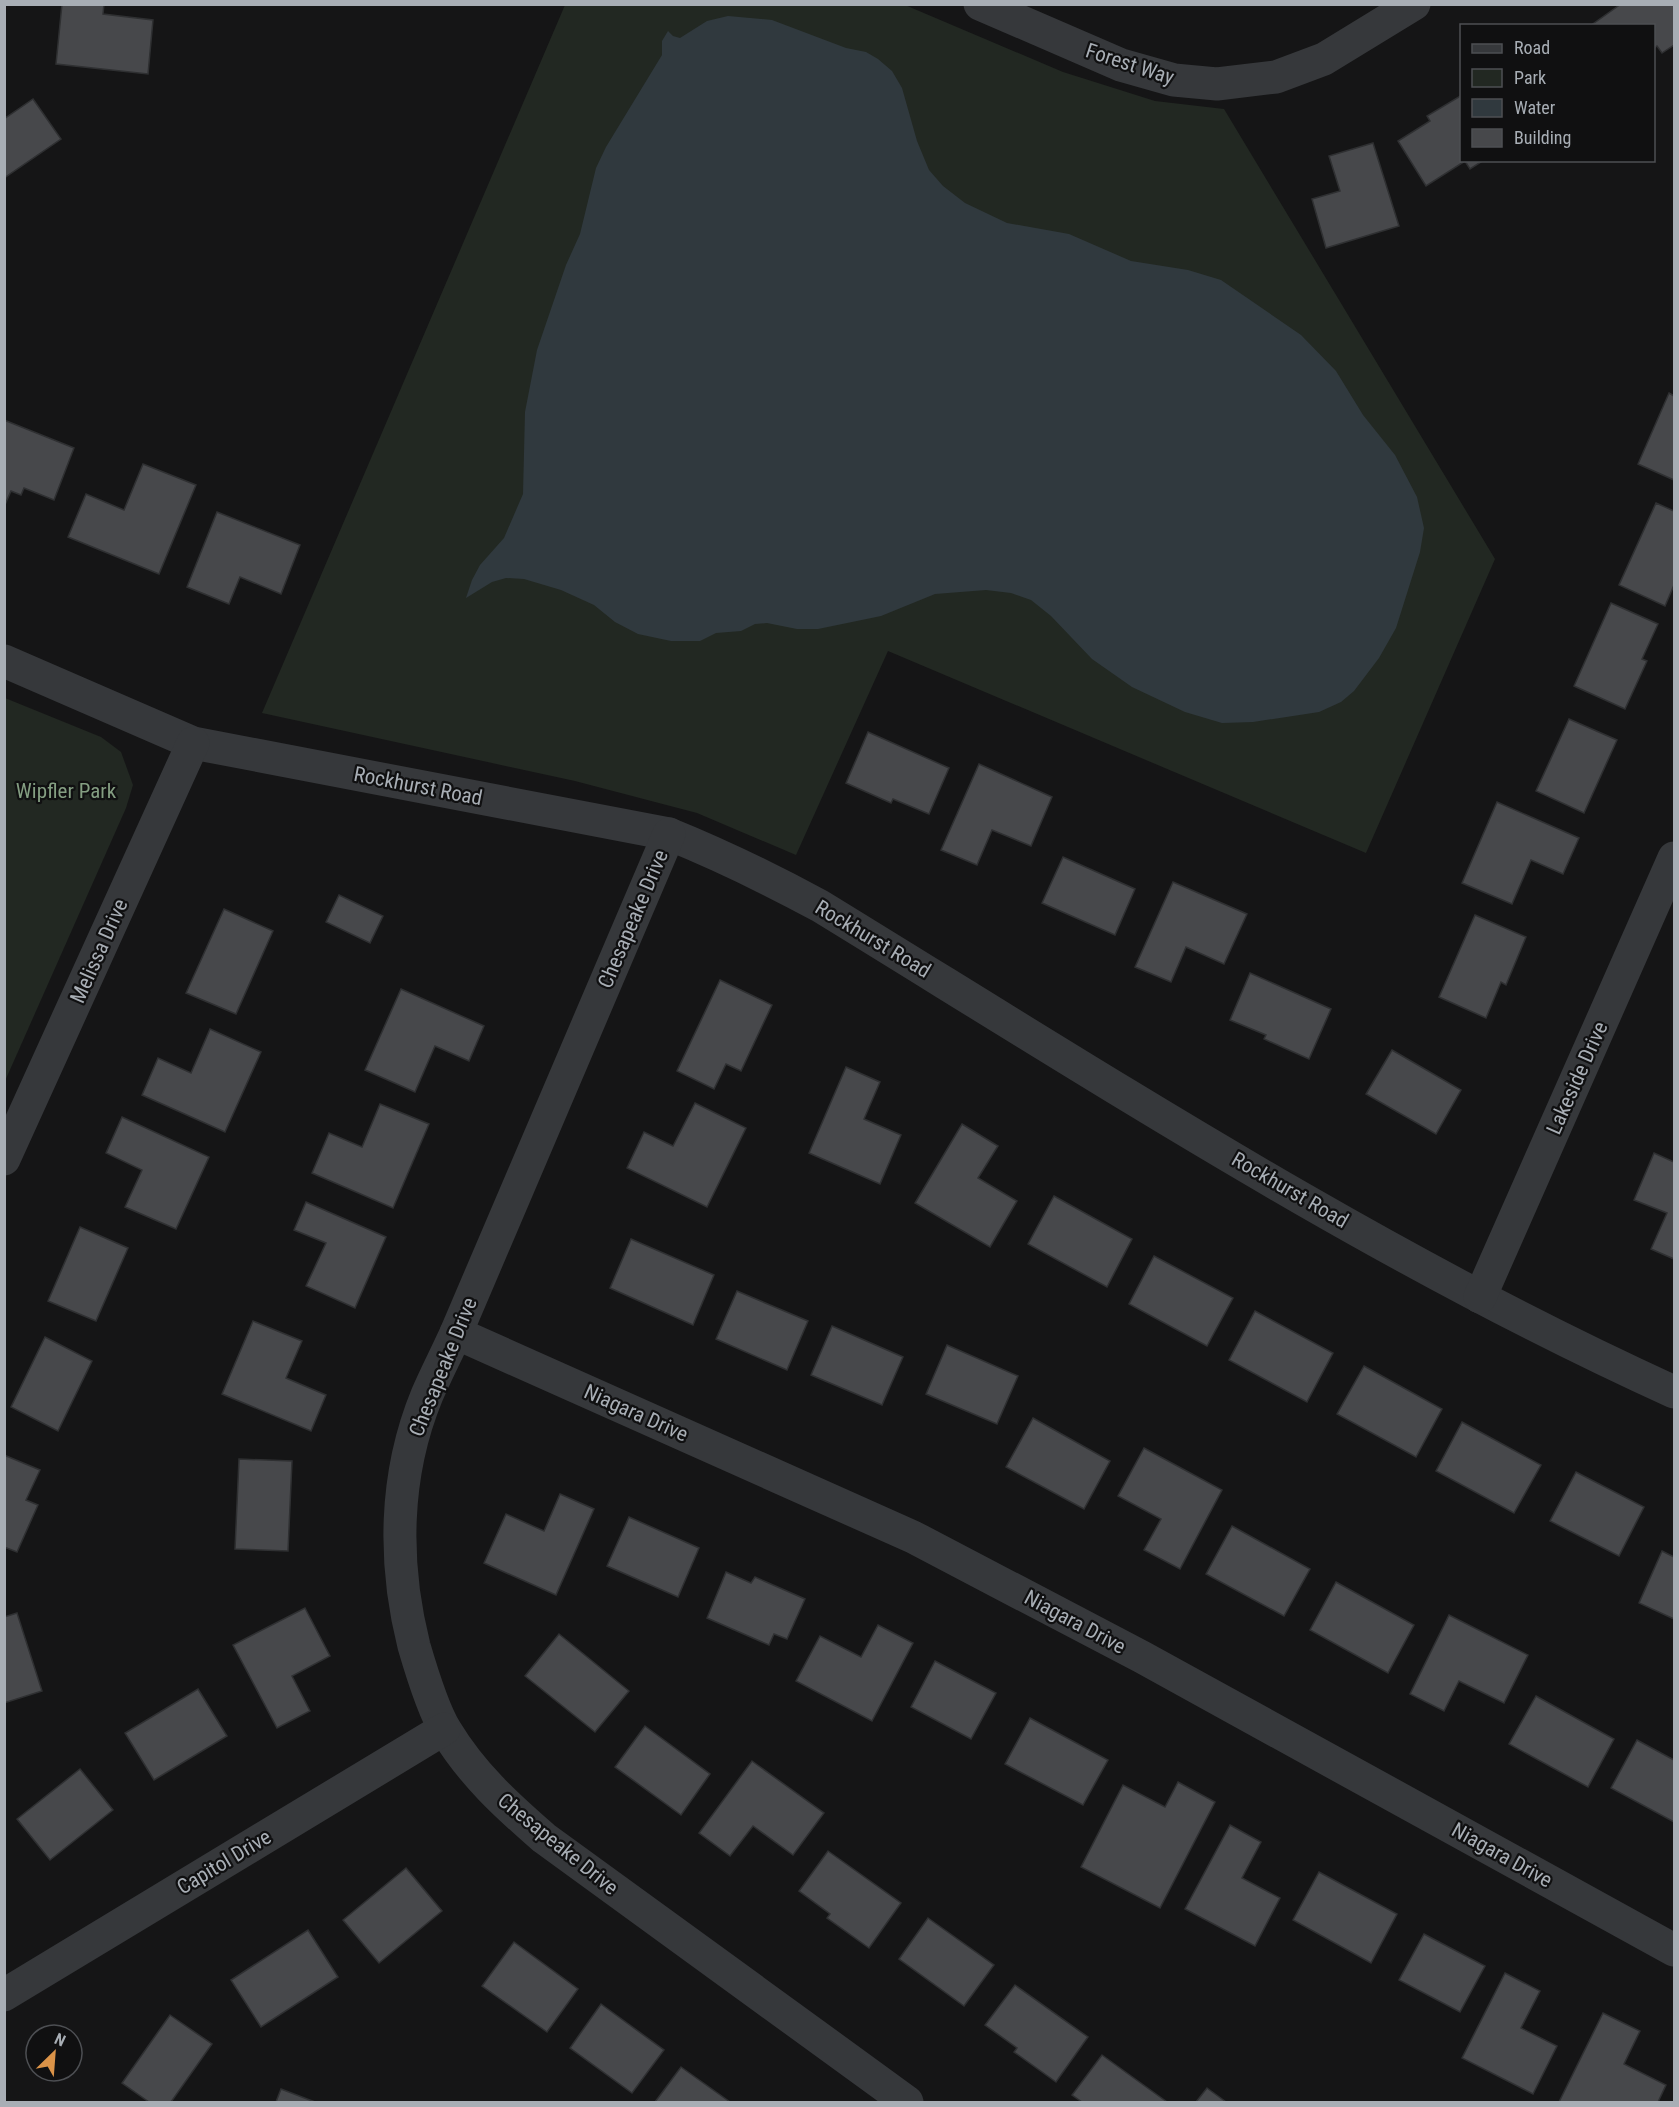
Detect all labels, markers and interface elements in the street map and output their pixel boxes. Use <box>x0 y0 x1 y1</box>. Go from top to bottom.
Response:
legend <box>1460 24 1655 162</box>
text: Road <box>1514 37 1550 58</box>
street label: Forest Way <box>1083 38 1177 90</box>
text: Park <box>1514 67 1546 88</box>
text: Water <box>1514 97 1556 118</box>
text: Building <box>1514 127 1571 148</box>
street label: Rockhurst Road <box>352 762 484 810</box>
park label: Wipfler Park <box>16 779 117 803</box>
street label: Chesapeake Drive <box>593 846 673 992</box>
street label: Melissa Drive <box>65 895 133 1007</box>
street label: Rockhurst Road <box>811 895 935 983</box>
street label: Lakeside Drive <box>1542 1018 1613 1138</box>
street label: Rockhurst Road <box>1228 1147 1352 1233</box>
street label: Chesapeake Drive <box>404 1294 482 1440</box>
street label: Niagara Drive <box>580 1379 692 1447</box>
street label: Niagara Drive <box>1020 1585 1130 1659</box>
street label: Chesapeake Drive <box>493 1788 623 1900</box>
street label: Niagara Drive <box>1448 1818 1557 1892</box>
street label: Capitol Drive <box>173 1825 275 1899</box>
north arrow <box>24 2023 84 2083</box>
text: N <box>52 2029 69 2051</box>

